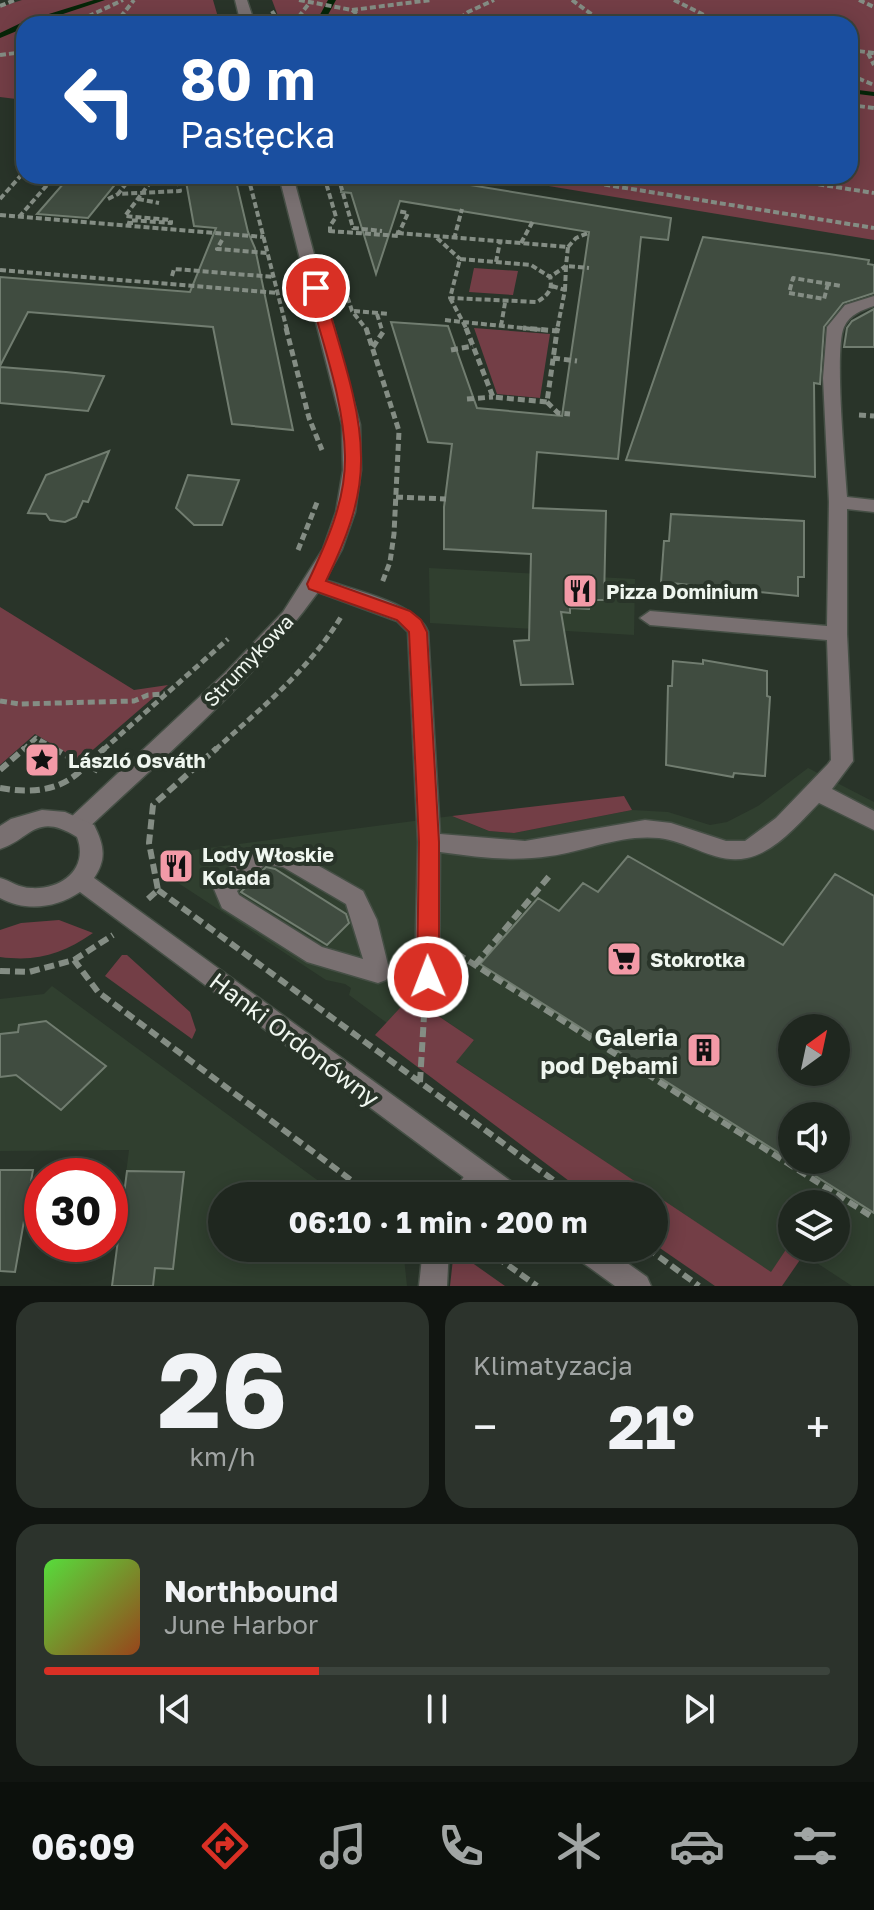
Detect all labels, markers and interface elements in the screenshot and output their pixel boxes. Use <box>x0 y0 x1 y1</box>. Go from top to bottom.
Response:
text: 80 m <box>180 45 315 112</box>
icon: left <box>48 48 152 152</box>
text: Pasłęcka <box>180 113 335 156</box>
pin <box>282 254 350 322</box>
icon: arrive <box>294 266 338 310</box>
restaurant icon: Pizza Dominium <box>561 572 599 610</box>
place label: Pizza Dominium <box>606 579 758 603</box>
street label: Strumykowa <box>198 609 298 711</box>
place icon: László Osváth <box>23 741 61 779</box>
place label: László Osváth <box>68 748 206 772</box>
place label: Lody Włoskie Kolada <box>202 842 334 889</box>
restaurant icon: Lody Włoskie Kolada <box>157 847 195 885</box>
position arrow <box>386 935 470 1019</box>
supermarket icon: Stokrotka <box>605 940 643 978</box>
place label: Stokrotka <box>650 947 745 971</box>
street label: Hanki Ordonówny <box>205 966 385 1112</box>
north arrow <box>778 1014 850 1086</box>
map controls <box>778 1014 850 1262</box>
place label: Galeria pod Dębami <box>541 1022 678 1079</box>
building icon: Galeria pod Dębami <box>685 1031 723 1069</box>
button: sound <box>778 1102 850 1174</box>
speed limit sign: 30 <box>24 1158 128 1262</box>
button: layers <box>778 1190 850 1262</box>
text: 06:10 · 1 min · 200 m <box>289 1204 587 1240</box>
text: 26 <box>158 1326 287 1451</box>
text: Klimatyzacja <box>473 1350 633 1381</box>
text: 21° <box>608 1390 695 1462</box>
text: − <box>473 1400 497 1453</box>
text: + <box>806 1400 830 1453</box>
text: km/h <box>189 1441 256 1472</box>
text: Northbound <box>164 1573 338 1609</box>
text: June Harbor <box>164 1609 318 1640</box>
icon: previous <box>153 1687 197 1731</box>
icon: pause <box>415 1687 459 1731</box>
icon: next <box>677 1687 721 1731</box>
icon: directions <box>197 1818 253 1874</box>
icon: music <box>315 1818 371 1874</box>
icon: phone <box>433 1818 489 1874</box>
icon: climate <box>551 1818 607 1874</box>
icon: car <box>669 1818 725 1874</box>
icon: filters <box>787 1818 843 1874</box>
text: 06:09 <box>31 1825 135 1868</box>

